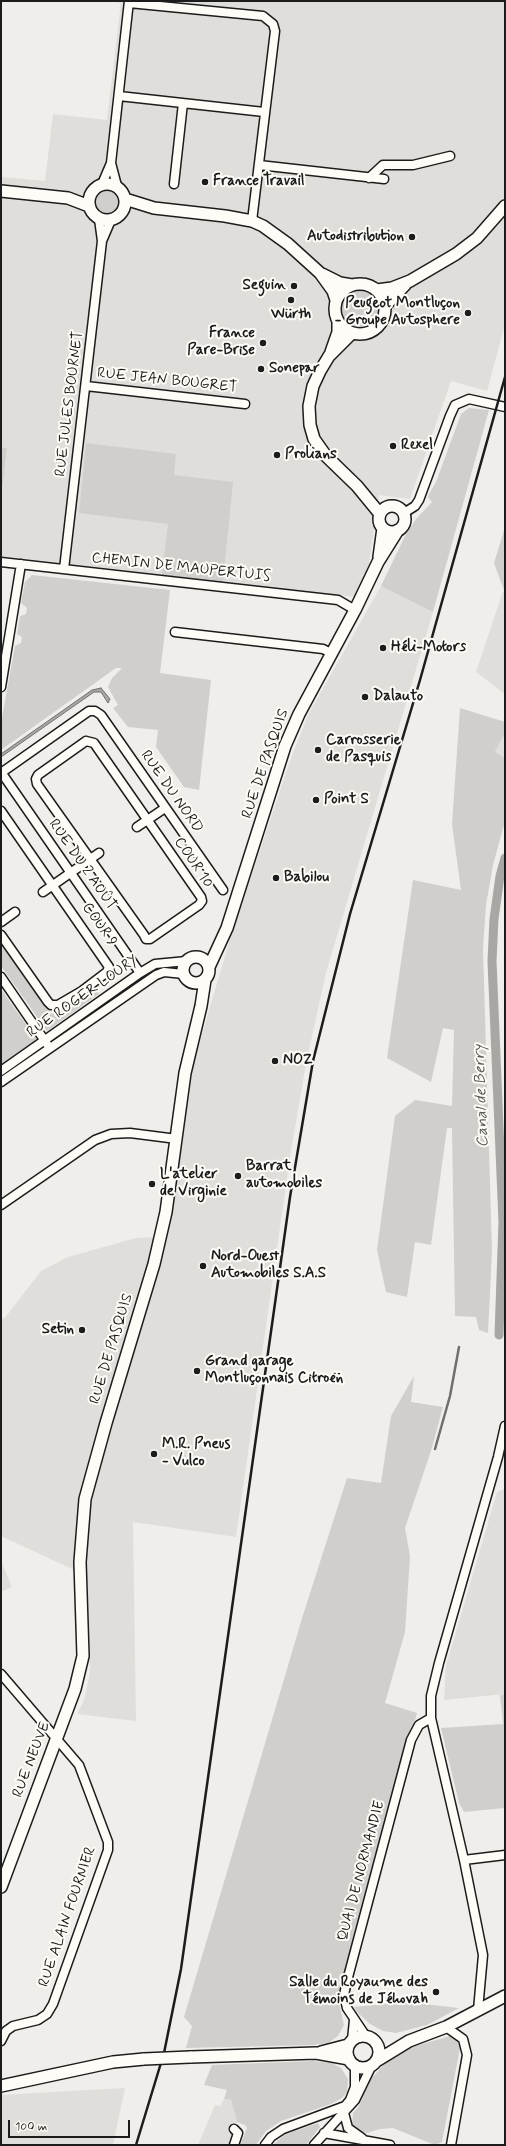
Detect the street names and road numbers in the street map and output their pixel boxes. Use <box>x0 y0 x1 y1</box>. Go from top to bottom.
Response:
street label: RUE JULES BOURNET <box>52 330 88 478</box>
street label: RUE JEAN BOUGRET <box>96 365 238 397</box>
street label: CHEMIN DE MAUPERTUIS <box>91 550 271 586</box>
street label: RUE DE PASQUIS <box>239 707 293 821</box>
street label: RUE DU NORD <box>136 747 206 837</box>
street label: RUE DU 2 AOÛT <box>44 816 120 914</box>
street label: COUR 10 <box>170 834 216 892</box>
street label: COUR 9 <box>77 900 121 950</box>
street label: RUE ROGER LOURY <box>24 952 142 1042</box>
street label: RUE DE PASQUIS <box>87 1291 137 1407</box>
street label: RUE NEUVE <box>9 1720 55 1800</box>
street label: QUAI DE NORMANDIE <box>335 1799 389 1943</box>
street label: RUE ALAIN FOURNIER <box>35 1844 101 1990</box>

